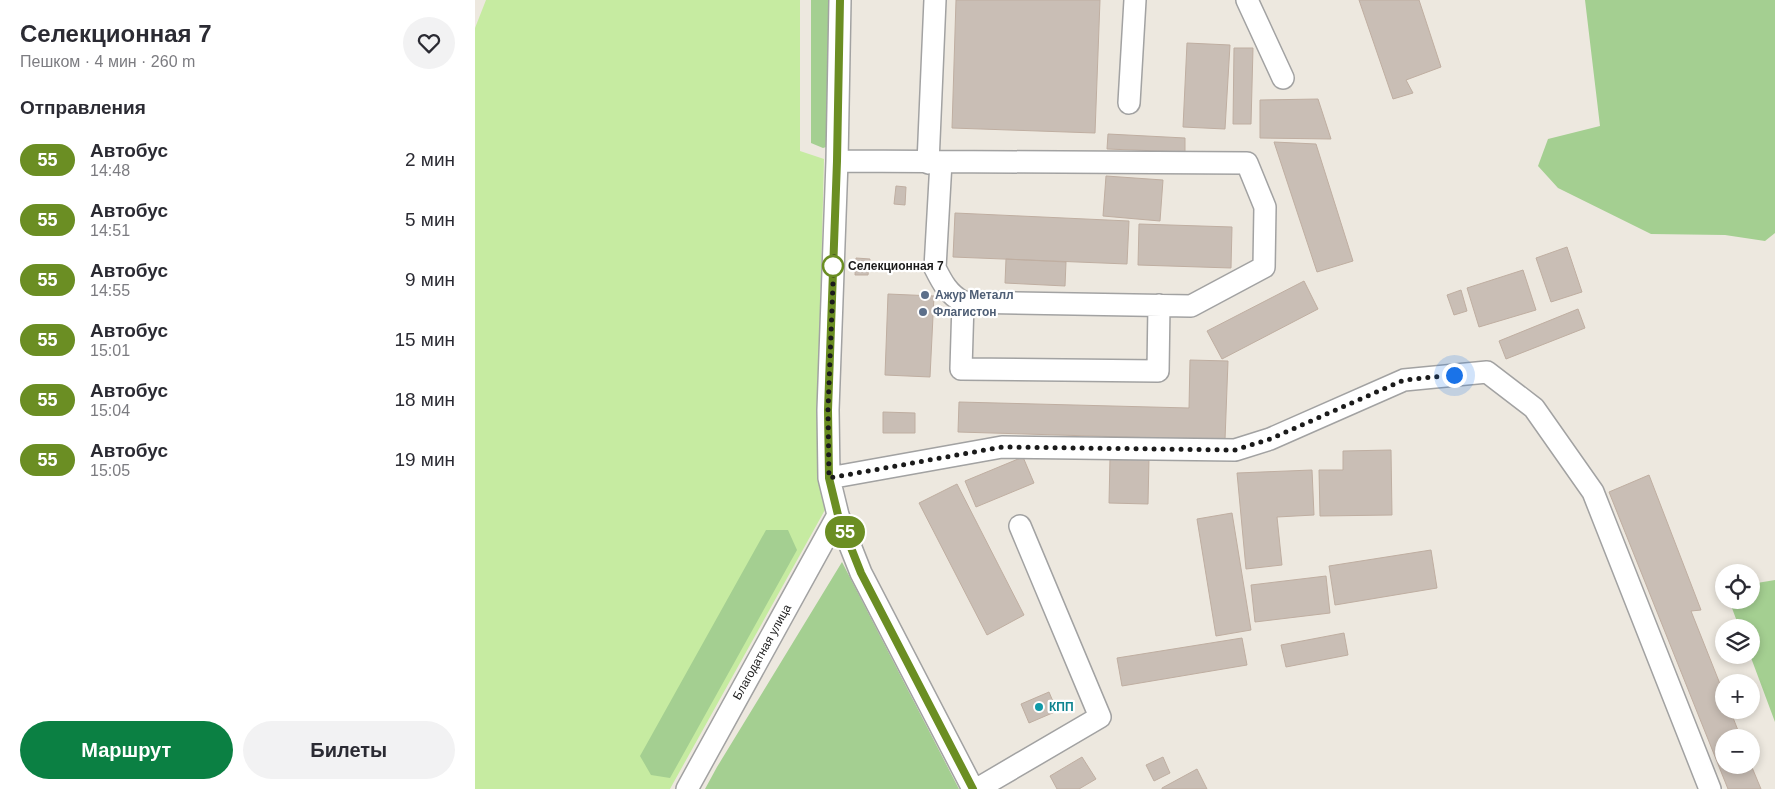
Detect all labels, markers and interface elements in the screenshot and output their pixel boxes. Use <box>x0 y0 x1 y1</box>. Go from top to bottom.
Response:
button: heart <box>403 17 455 69</box>
text: Селекционная 7 <box>20 20 212 47</box>
text: Пешком · 4 мин · 260 m <box>20 53 195 70</box>
text: Отправления <box>20 97 146 118</box>
text: Автобус <box>90 140 168 161</box>
text: 2 мин <box>405 149 455 170</box>
text: 55 <box>37 150 58 170</box>
text: 14:48 <box>90 162 130 179</box>
text: Автобус <box>90 200 168 221</box>
text: 5 мин <box>405 209 455 230</box>
text: 55 <box>37 210 58 230</box>
text: 14:51 <box>90 222 130 239</box>
marker: Селекционная 7 <box>822 255 844 277</box>
place label: Селекционная 7 <box>848 259 944 273</box>
text: Автобус <box>90 260 168 281</box>
text: 9 мин <box>405 269 455 290</box>
text: 55 <box>37 270 58 290</box>
text: 14:55 <box>90 282 130 299</box>
place label: Ажур Металл <box>935 288 1014 302</box>
marker: Ажур Металл <box>919 289 931 301</box>
place label: Флагистон <box>933 305 997 319</box>
marker: Флагистон <box>917 306 929 318</box>
text: Автобус <box>90 320 168 341</box>
text: 15 мин <box>394 329 455 350</box>
text: 55 <box>37 330 58 350</box>
text: 15:01 <box>90 342 130 359</box>
your location <box>1442 363 1467 388</box>
text: Автобус <box>90 380 168 401</box>
text: 18 мин <box>394 389 455 410</box>
text: 55 <box>37 390 58 410</box>
text: 15:04 <box>90 402 130 419</box>
text: Автобус <box>90 440 168 461</box>
text: 19 мин <box>394 449 455 470</box>
text: 55 <box>37 450 58 470</box>
text: 15:05 <box>90 462 130 479</box>
line badge: 55 <box>823 516 867 548</box>
text: 55 <box>835 522 855 542</box>
map controls <box>1715 564 1760 774</box>
button: locate <box>1715 564 1760 609</box>
street label: Благодатная улица <box>730 602 794 702</box>
button: layers <box>1715 619 1760 664</box>
button: + <box>1715 674 1760 719</box>
place label: КПП <box>1049 700 1074 714</box>
marker: КПП <box>1033 701 1045 713</box>
button: Маршрут <box>20 721 233 779</box>
button: Билеты <box>243 721 455 779</box>
button: − <box>1715 729 1760 774</box>

